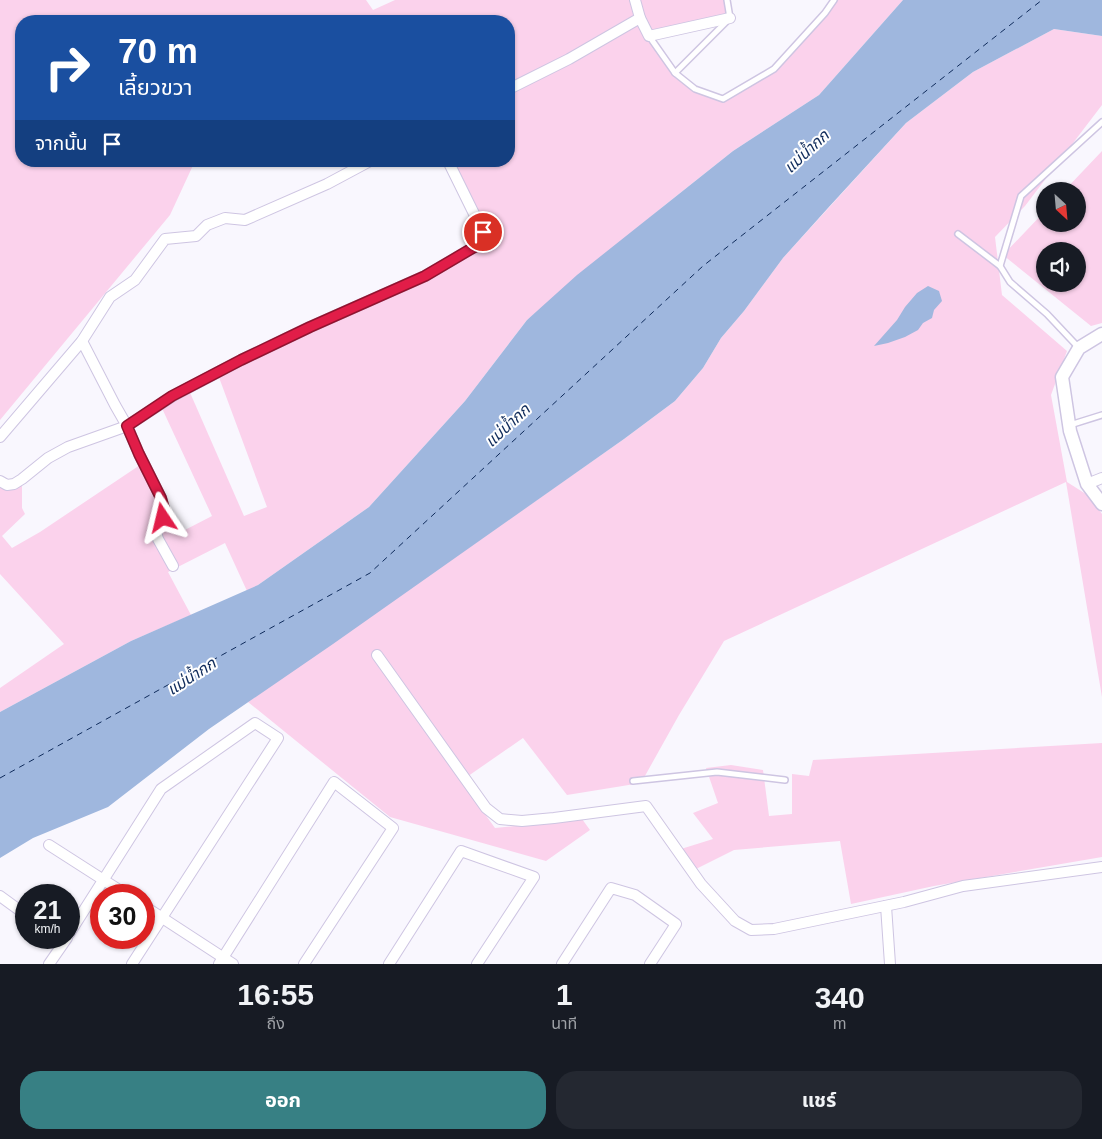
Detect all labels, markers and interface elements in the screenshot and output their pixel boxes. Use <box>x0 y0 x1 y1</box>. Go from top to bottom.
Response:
text: 70 m <box>118 31 198 70</box>
icon: right <box>35 35 100 100</box>
text: เลี้ยวขวา <box>118 75 193 100</box>
water label: แม่น้ำกก <box>779 123 833 176</box>
icon: arrive <box>98 130 126 158</box>
text: จากนั้น <box>35 133 88 154</box>
north arrow <box>1036 182 1086 232</box>
map controls <box>1036 182 1086 292</box>
pin <box>462 211 504 253</box>
icon: arrive <box>469 218 497 246</box>
button: sound <box>1036 242 1086 292</box>
water label: แม่น้ำกก <box>480 397 534 450</box>
position arrow <box>136 491 188 543</box>
water label: แม่น้ำกก <box>162 651 220 698</box>
speed limit sign: 30 <box>90 884 155 949</box>
text: 21 <box>34 896 61 924</box>
text: km/h <box>34 922 61 936</box>
text: 16:55 <box>237 978 314 1011</box>
text: 1 <box>556 978 573 1011</box>
text: 340 <box>815 981 865 1014</box>
text: ถึง <box>267 1015 285 1032</box>
text: นาที <box>551 1015 577 1032</box>
text: m <box>833 1015 846 1032</box>
button: ออก <box>20 1071 546 1129</box>
button: แชร์ <box>556 1071 1082 1129</box>

